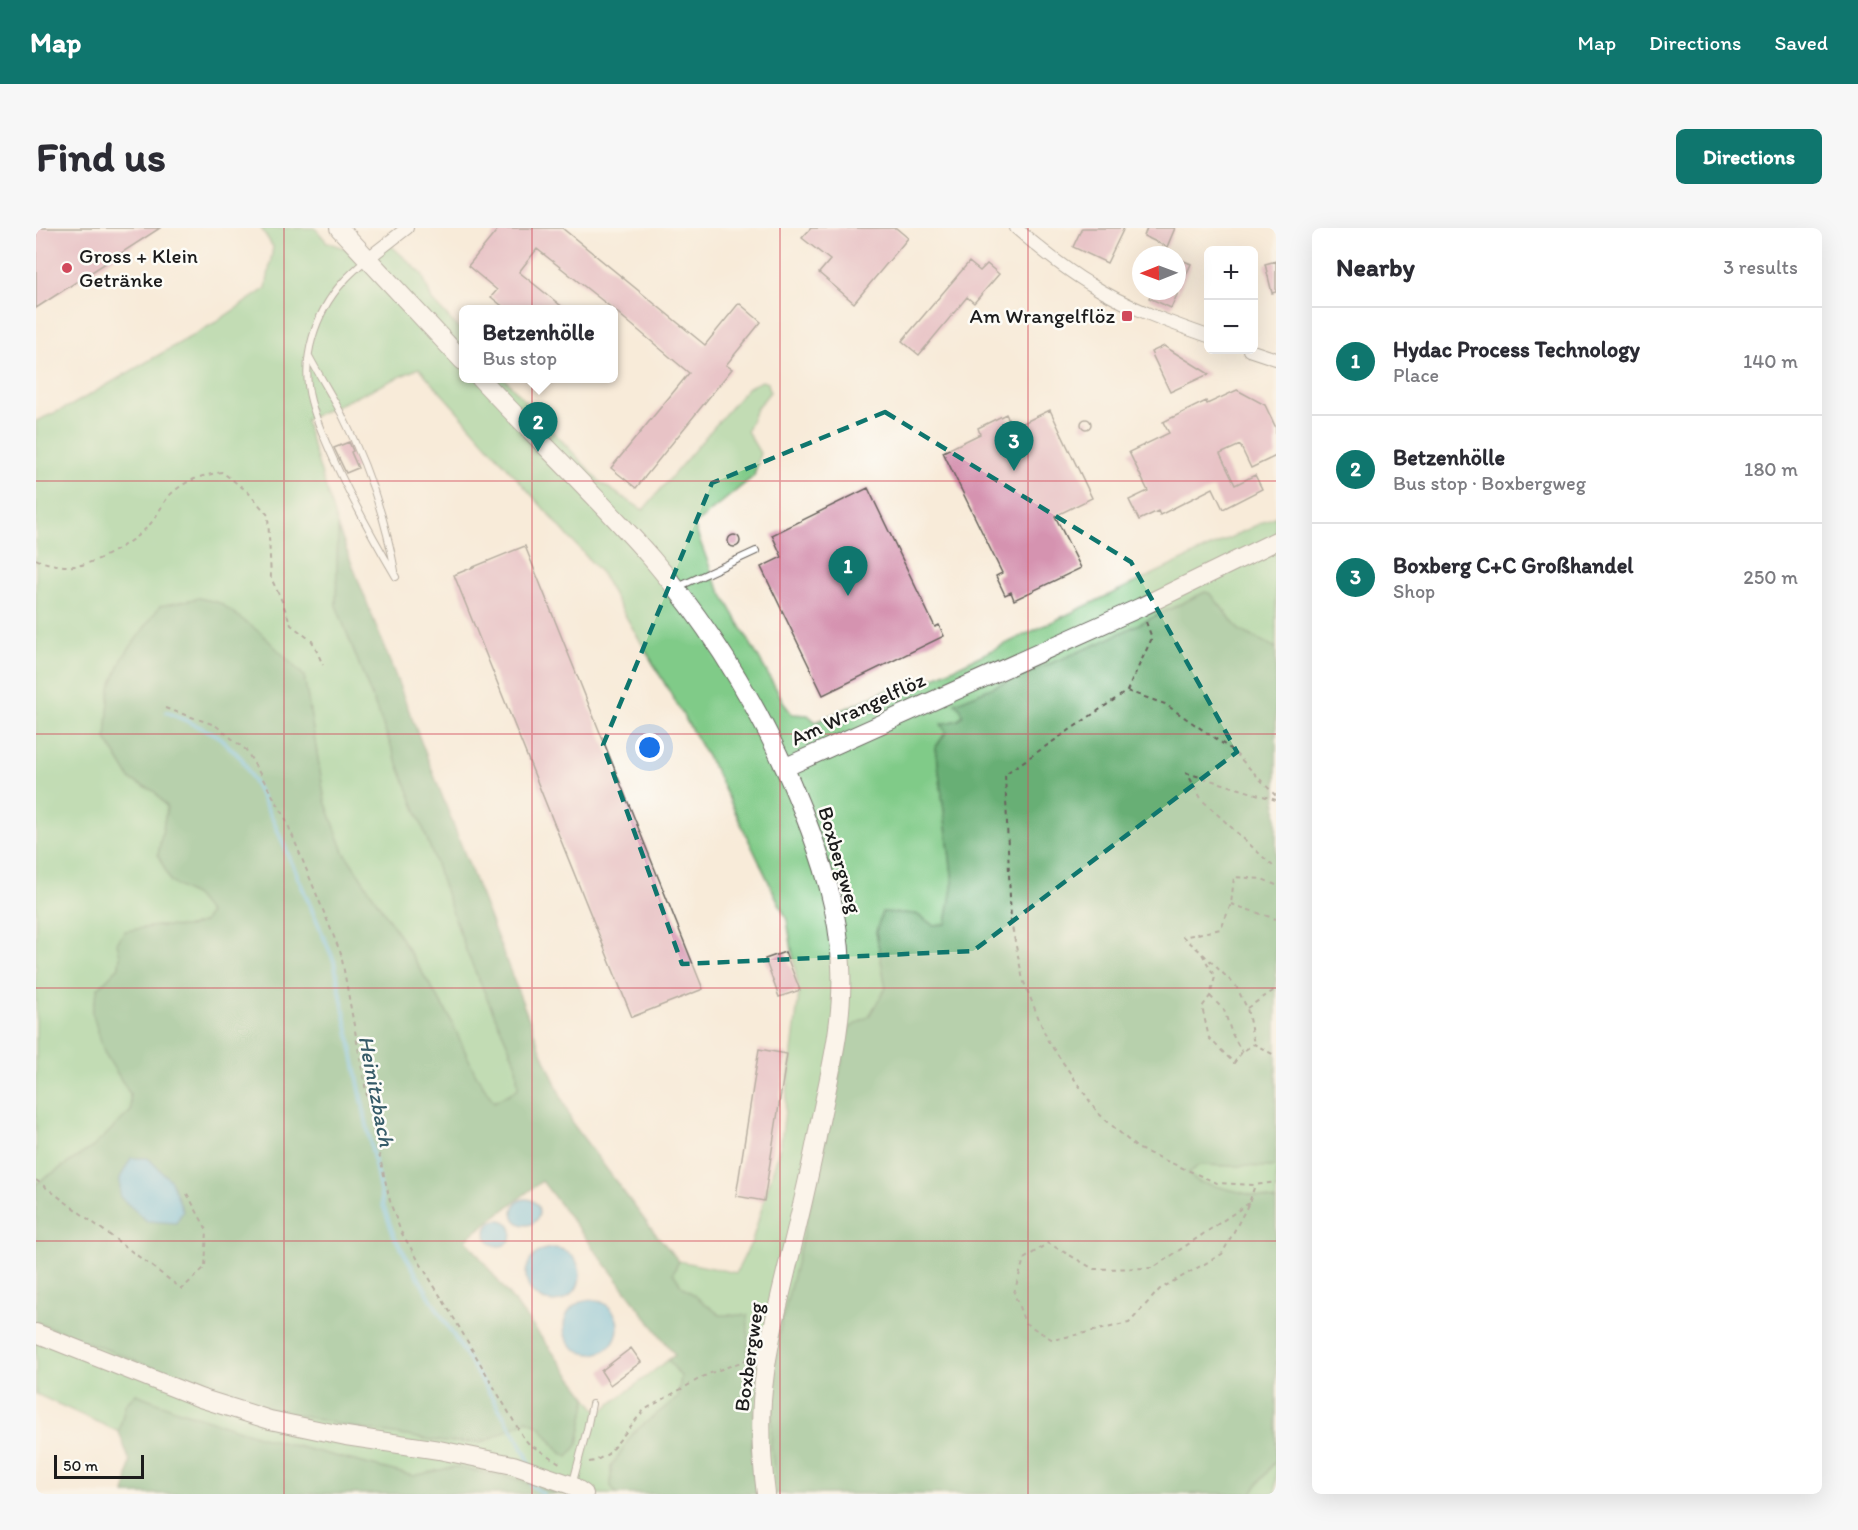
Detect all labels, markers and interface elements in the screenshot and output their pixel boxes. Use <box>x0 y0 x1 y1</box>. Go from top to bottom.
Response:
text: Map <box>30 25 81 59</box>
text: Map <box>1578 30 1616 55</box>
text: Directions <box>1649 30 1741 55</box>
text: Saved <box>1774 30 1828 55</box>
button: Directions <box>1676 129 1822 184</box>
text: Find us <box>36 131 166 182</box>
place label: Gross + Klein Getränke <box>79 243 198 292</box>
north arrow <box>1132 246 1186 300</box>
map controls <box>1204 246 1258 354</box>
button: + <box>1204 246 1258 300</box>
text: Nearby <box>1336 251 1415 283</box>
text: 3 results <box>1723 255 1798 279</box>
marker: Gross + Klein Getränke <box>60 261 74 275</box>
button: − <box>1204 300 1258 354</box>
place label: Am Wrangelflöz <box>970 303 1115 328</box>
popup <box>459 305 618 383</box>
marker: Am Wrangelflöz <box>1120 309 1134 323</box>
text: Betzenhölle <box>482 319 595 346</box>
text: Hydac Process Technology <box>1393 336 1640 363</box>
text: Bus stop <box>482 346 557 370</box>
text: 1 <box>1351 349 1360 373</box>
text: 140 m <box>1743 349 1798 373</box>
text: Place <box>1393 363 1439 387</box>
pin: 2 <box>518 402 558 452</box>
pin: 3 <box>994 422 1034 471</box>
text: Betzenhölle <box>1393 444 1505 471</box>
text: 2 <box>1350 457 1361 481</box>
text: 180 m <box>1744 457 1798 481</box>
text: Bus stop · Boxbergweg <box>1393 471 1586 495</box>
pin: 1 <box>828 546 868 596</box>
text: Boxberg C+C Großhandel <box>1393 552 1633 579</box>
text: 3 <box>1350 565 1361 589</box>
text: 250 m <box>1743 565 1798 589</box>
text: Shop <box>1393 579 1435 603</box>
street label: Am Wrangelflöz <box>787 666 929 751</box>
your location <box>635 733 664 762</box>
street label: Boxbergweg <box>813 804 868 916</box>
water label: Heinitzbach <box>353 1033 401 1149</box>
street label: Boxbergweg <box>728 1301 769 1413</box>
scale bar <box>54 1452 144 1480</box>
text: 50 m <box>63 1456 98 1475</box>

